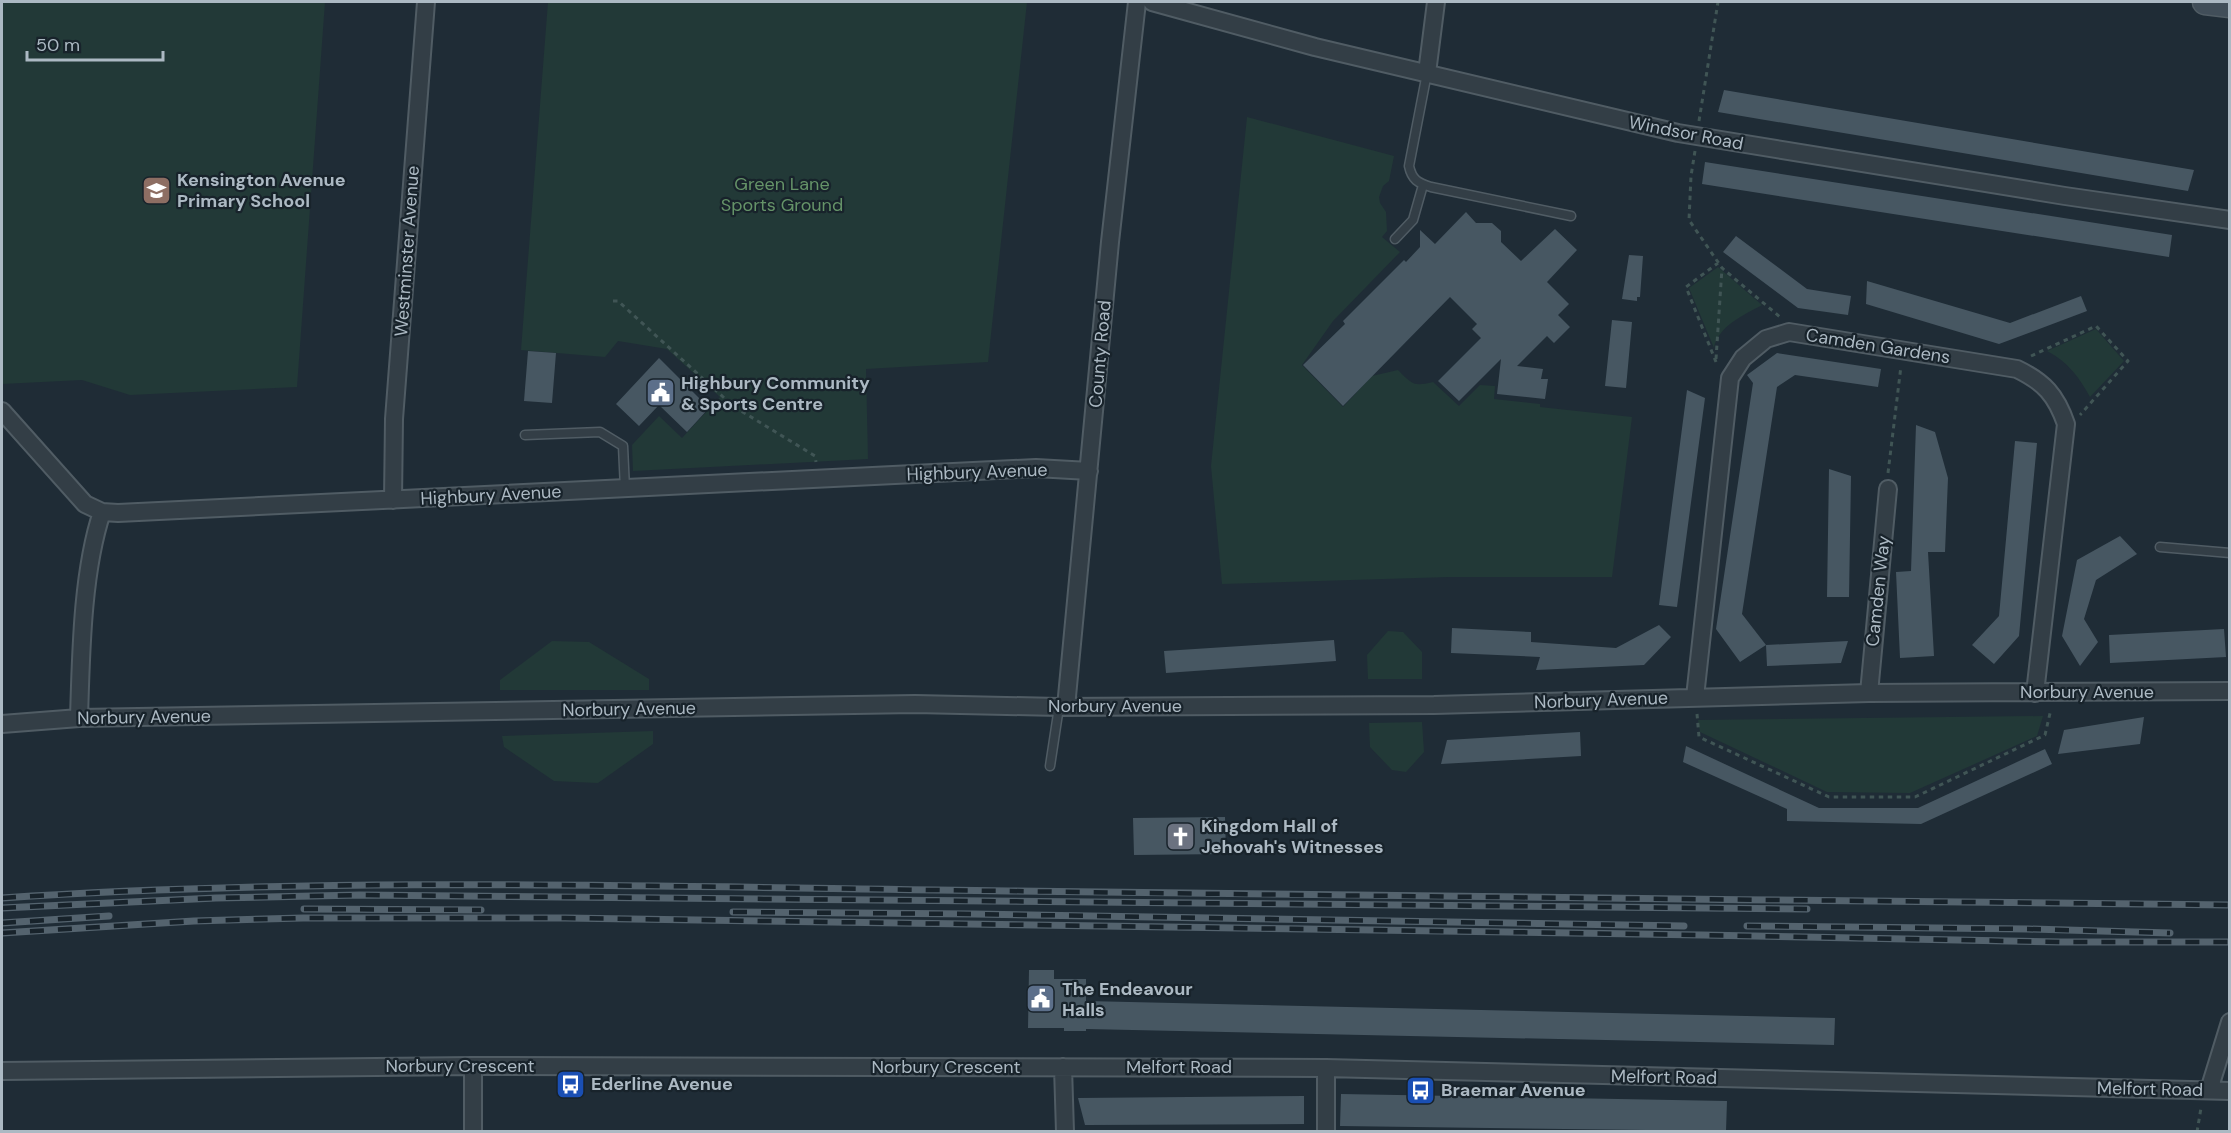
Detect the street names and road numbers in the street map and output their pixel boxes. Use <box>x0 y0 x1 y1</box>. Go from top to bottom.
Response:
street label: Windsor Road <box>1627 110 1745 156</box>
street label: Westminster Avenue <box>389 165 425 337</box>
street label: County Road <box>1083 299 1117 409</box>
street label: Camden Gardens <box>1804 323 1952 369</box>
street label: Highbury Avenue <box>906 458 1048 486</box>
street label: Highbury Avenue <box>420 479 562 511</box>
street label: Camden Way <box>1860 534 1896 648</box>
street label: Norbury Avenue <box>2020 680 2154 704</box>
street label: Norbury Avenue <box>1534 686 1668 714</box>
street label: Norbury Avenue <box>1048 694 1182 718</box>
street label: Norbury Avenue <box>562 696 696 722</box>
street label: Norbury Avenue <box>77 704 211 730</box>
street label: Norbury Crescent <box>385 1054 535 1078</box>
street label: Norbury Crescent <box>871 1055 1021 1079</box>
street label: Melfort Road <box>1126 1055 1232 1079</box>
street label: Melfort Road <box>1611 1064 1717 1090</box>
street label: Melfort Road <box>2097 1076 2203 1102</box>

